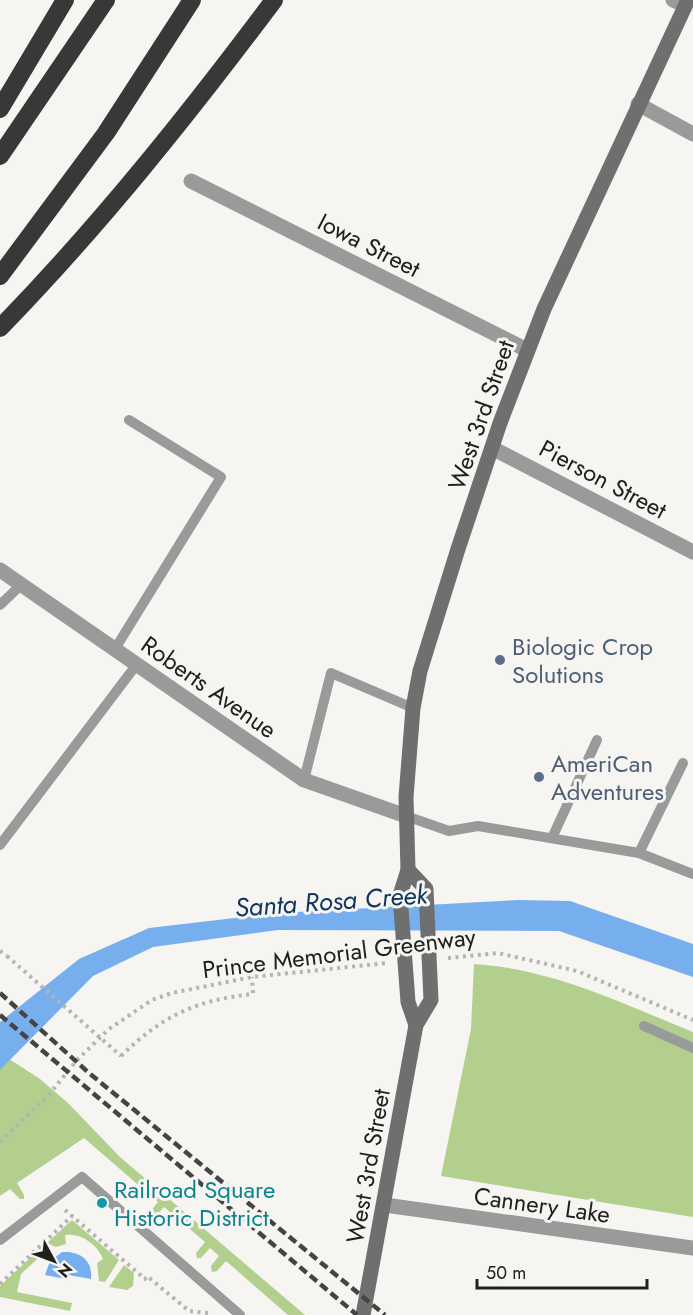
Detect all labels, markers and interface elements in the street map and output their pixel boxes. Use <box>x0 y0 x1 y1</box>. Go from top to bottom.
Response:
street label: Iowa Street <box>312 204 427 286</box>
street label: West 3rd Street <box>439 335 523 495</box>
street label: Pierson Street <box>533 431 673 527</box>
street label: Roberts Avenue <box>134 627 284 747</box>
place label: Biologic Crop Solutions <box>512 629 653 692</box>
marker: Biologic Crop Solutions <box>493 653 507 667</box>
place label: AmeriCan Adventures <box>551 746 664 809</box>
marker: AmeriCan Adventures <box>532 770 546 784</box>
water label: Santa Rosa Creek <box>234 875 430 927</box>
street label: Prince Memorial Greenway <box>200 919 478 987</box>
street label: West 3rd Street <box>337 1086 399 1246</box>
place label: Railroad Square Historic District <box>114 1172 275 1235</box>
street label: Cannery Lake <box>472 1178 612 1232</box>
marker: Railroad Square Historic District <box>95 1196 109 1210</box>
north arrow <box>24 1231 84 1291</box>
scale bar <box>477 1252 646 1290</box>
text: N <box>52 1258 78 1283</box>
text: 50 m <box>486 1260 526 1286</box>

